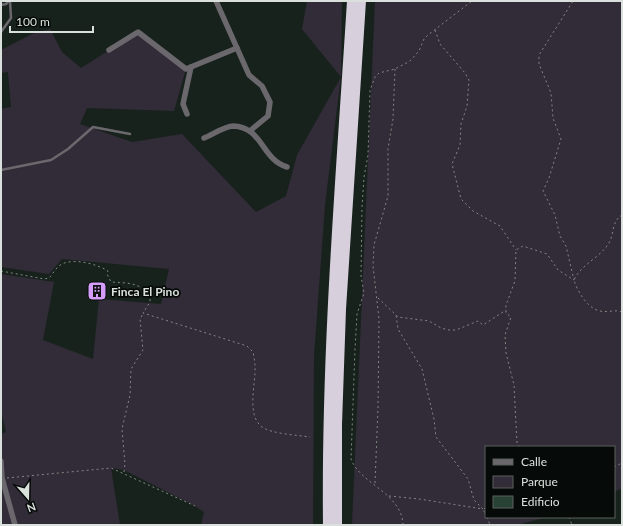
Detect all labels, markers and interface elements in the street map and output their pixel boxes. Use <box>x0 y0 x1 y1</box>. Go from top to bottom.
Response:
scale bar <box>10 8 93 34</box>
text: 100 m <box>16 14 50 29</box>
building icon: Finca El Pino <box>86 280 108 302</box>
place label: Finca El Pino <box>111 284 179 299</box>
legend <box>485 446 615 518</box>
text: Calle <box>521 454 547 469</box>
text: Parque <box>521 474 558 489</box>
north arrow <box>8 478 48 518</box>
text: Edificio <box>521 494 560 509</box>
text: N <box>25 500 38 515</box>

